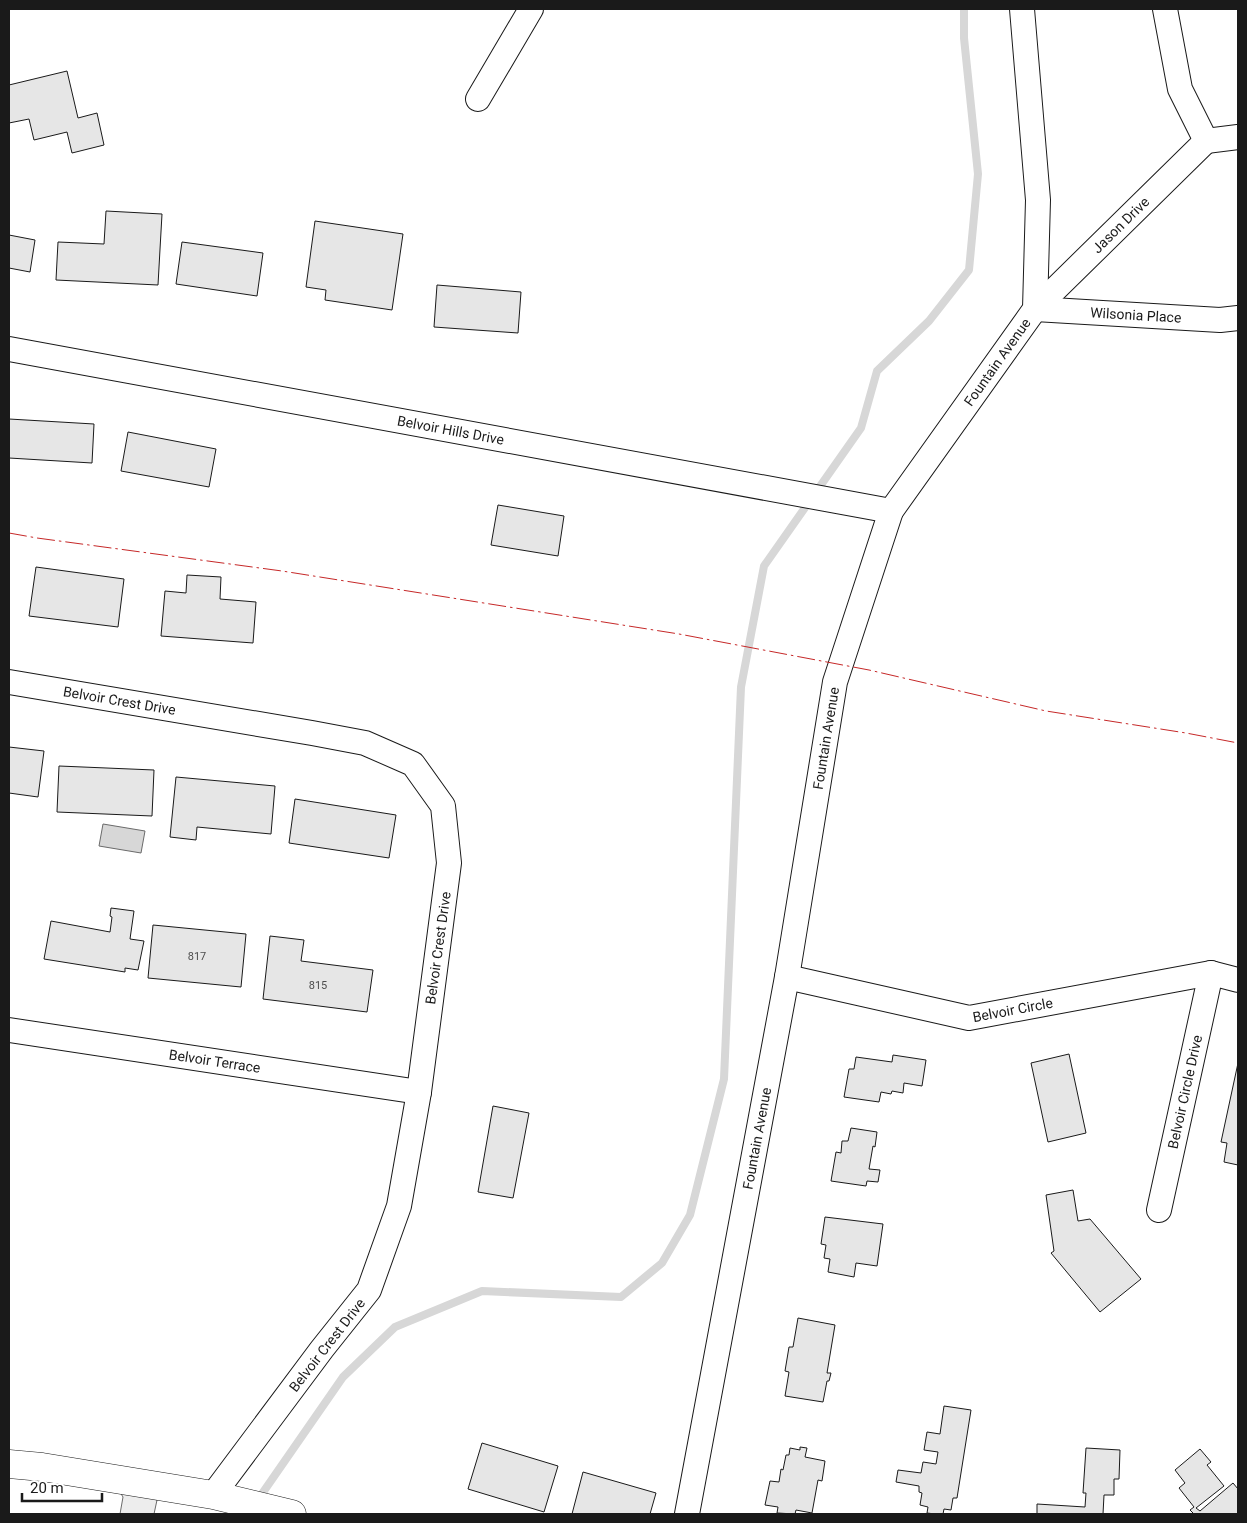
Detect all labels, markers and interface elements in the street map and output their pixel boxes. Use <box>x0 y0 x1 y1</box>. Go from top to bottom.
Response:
street label: Jason Drive <box>1089 194 1152 256</box>
street label: Wilsonia Place <box>1090 304 1182 326</box>
street label: Fountain Avenue <box>961 315 1034 409</box>
street label: Belvoir Hills Drive <box>396 412 505 448</box>
street label: Belvoir Crest Drive <box>62 683 177 718</box>
street label: Fountain Avenue <box>810 686 842 791</box>
street label: Belvoir Crest Drive <box>422 891 454 1005</box>
house number: 817 <box>188 950 206 963</box>
house number: 815 <box>309 979 327 992</box>
street label: Belvoir Circle <box>971 995 1054 1025</box>
street label: Belvoir Circle Drive <box>1165 1033 1205 1150</box>
street label: Belvoir Terrace <box>168 1046 262 1076</box>
street label: Fountain Avenue <box>740 1086 774 1191</box>
street label: Belvoir Crest Drive <box>286 1295 368 1395</box>
scale bar <box>22 1470 102 1502</box>
text: 20 m <box>30 1479 64 1497</box>

